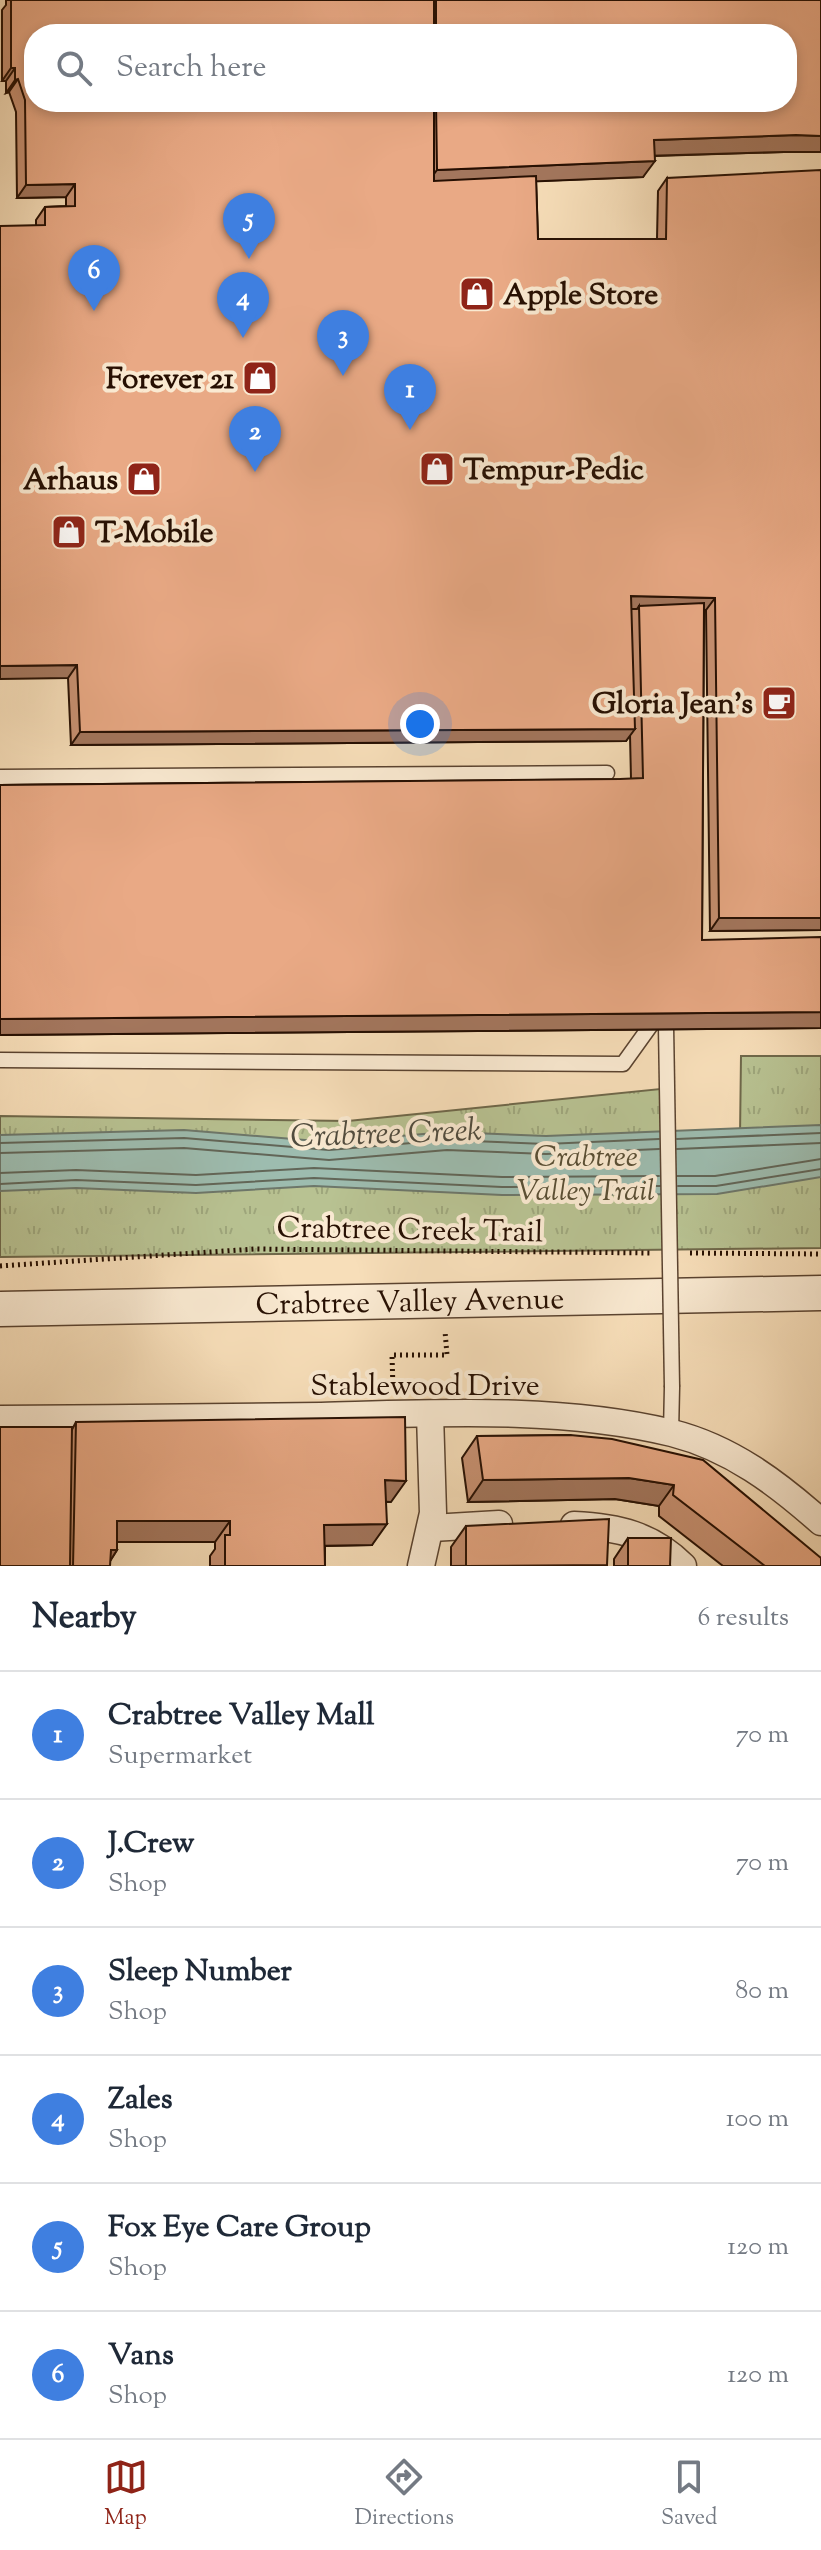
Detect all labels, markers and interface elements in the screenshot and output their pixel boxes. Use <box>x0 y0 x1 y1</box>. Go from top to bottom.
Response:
search box <box>24 24 797 112</box>
icon: search <box>52 46 96 90</box>
text: Search here <box>116 47 266 90</box>
pin: 5 <box>223 193 275 259</box>
pin: 6 <box>68 245 120 311</box>
pin: 4 <box>217 272 269 338</box>
shop icon: Apple Store <box>458 275 496 313</box>
place label: Apple Store <box>503 275 658 318</box>
pin: 3 <box>317 310 369 376</box>
place label: Forever 21 <box>106 359 235 402</box>
shop icon: Forever 21 <box>241 359 279 397</box>
pin: 1 <box>384 364 436 430</box>
pin: 2 <box>229 406 281 472</box>
shop icon: Tempur-Pedic <box>418 450 456 488</box>
place label: Tempur-Pedic <box>463 450 644 493</box>
place label: Arhaus <box>23 460 118 503</box>
shop icon: Arhaus <box>125 460 163 498</box>
shop icon: T-Mobile <box>50 513 88 551</box>
place label: T-Mobile <box>95 513 213 556</box>
place label: Gloria Jean's <box>592 684 753 727</box>
cafe icon: Gloria Jean's <box>760 684 798 722</box>
your location <box>400 704 440 744</box>
water label: Crabtree Creek <box>290 1109 483 1161</box>
park label: Crabtree Valley Trail <box>517 1137 655 1214</box>
street label: Crabtree Creek Trail <box>276 1208 544 1255</box>
street label: Crabtree Valley Avenue <box>255 1279 565 1328</box>
street label: Stablewood Drive <box>310 1366 540 1409</box>
text: Nearby <box>32 1594 137 1643</box>
text: 6 results <box>697 1600 789 1637</box>
text: Crabtree Valley Mall <box>108 1695 374 1738</box>
text: 1 <box>54 1717 62 1754</box>
text: 70 m <box>736 1717 789 1754</box>
text: Supermarket <box>108 1738 252 1775</box>
text: J.Crew <box>108 1823 194 1866</box>
text: 2 <box>52 1845 64 1882</box>
text: 70 m <box>736 1845 789 1882</box>
text: Shop <box>108 1866 167 1903</box>
text: Sleep Number <box>108 1951 292 1994</box>
text: 3 <box>53 1973 63 2010</box>
text: 80 m <box>735 1973 789 2010</box>
text: Shop <box>108 1994 167 2031</box>
text: Zales <box>108 2079 173 2122</box>
text: 4 <box>51 2101 65 2138</box>
text: 100 m <box>726 2101 789 2138</box>
text: Shop <box>108 2122 167 2159</box>
text: Fox Eye Care Group <box>108 2207 371 2250</box>
text: 5 <box>54 2229 62 2266</box>
text: 120 m <box>727 2229 789 2266</box>
text: Shop <box>108 2250 167 2287</box>
text: Vans <box>108 2335 174 2378</box>
text: 6 <box>52 2357 64 2394</box>
text: 120 m <box>727 2357 789 2394</box>
text: Shop <box>108 2378 167 2415</box>
tab: Map <box>104 2455 148 2535</box>
tab: Directions <box>355 2455 454 2535</box>
tab: Saved <box>661 2455 717 2535</box>

